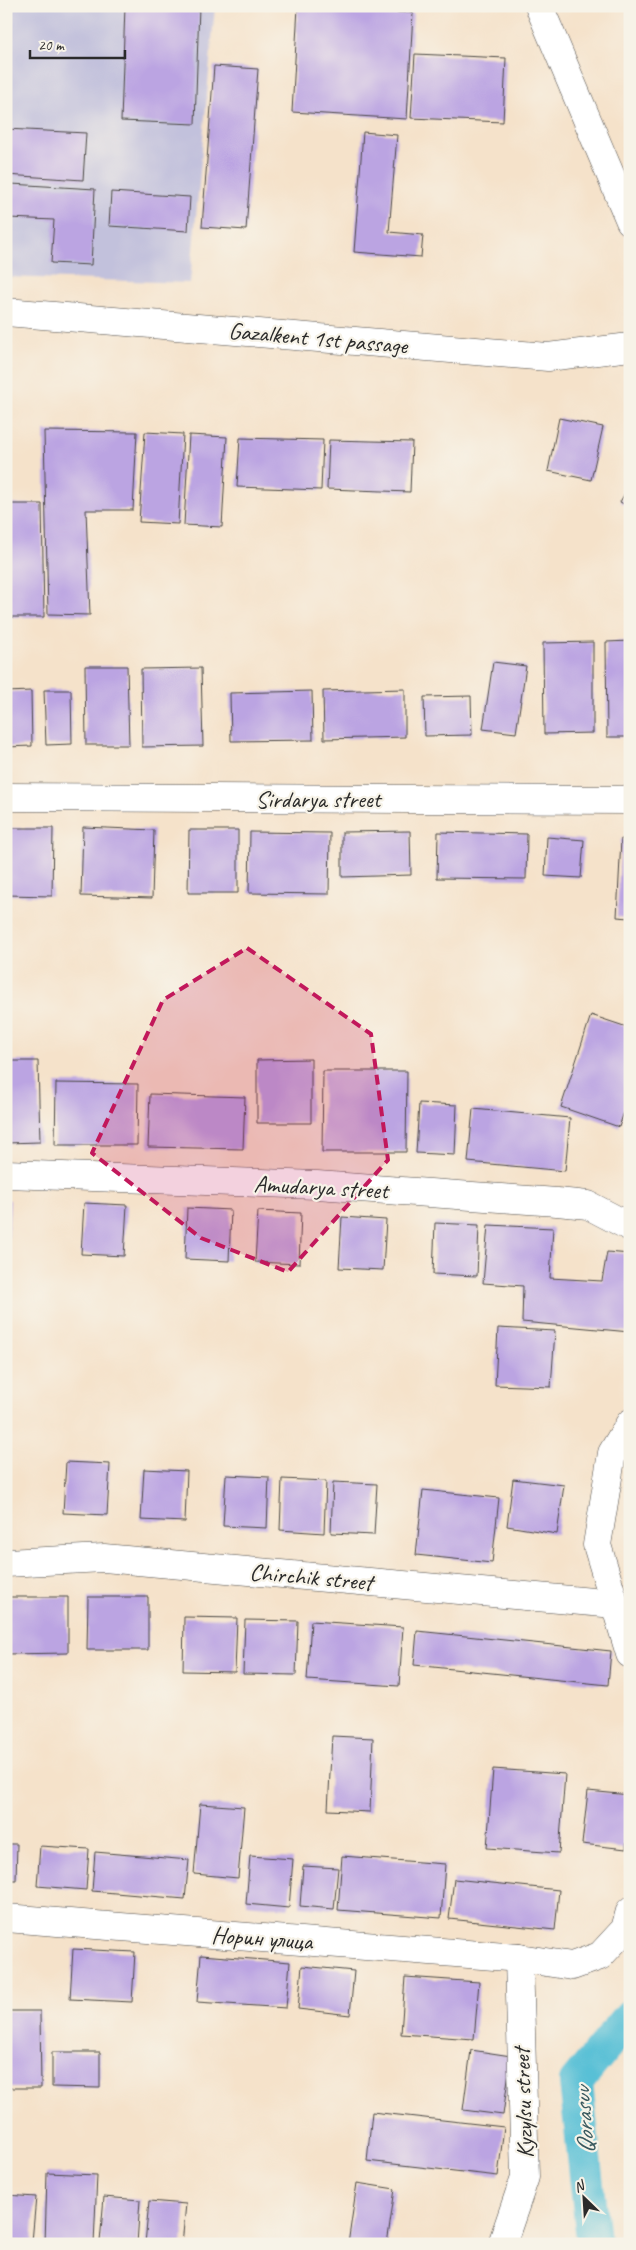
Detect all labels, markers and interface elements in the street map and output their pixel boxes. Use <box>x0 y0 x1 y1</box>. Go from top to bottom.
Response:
scale bar <box>30 28 125 60</box>
text: 20 m <box>38 36 65 55</box>
street label: Gazalkent 1st passage <box>227 315 411 361</box>
street label: Sirdarya street <box>255 784 383 814</box>
street label: Amudarya street <box>253 1169 391 1206</box>
street label: Chirchik street <box>248 1557 377 1598</box>
street label: Норин улица <box>210 1920 315 1957</box>
street label: Kyzylsu street <box>506 2044 540 2159</box>
water label: Qorasuv <box>565 2082 602 2155</box>
north arrow <box>558 2172 608 2222</box>
text: N <box>571 2176 588 2196</box>

